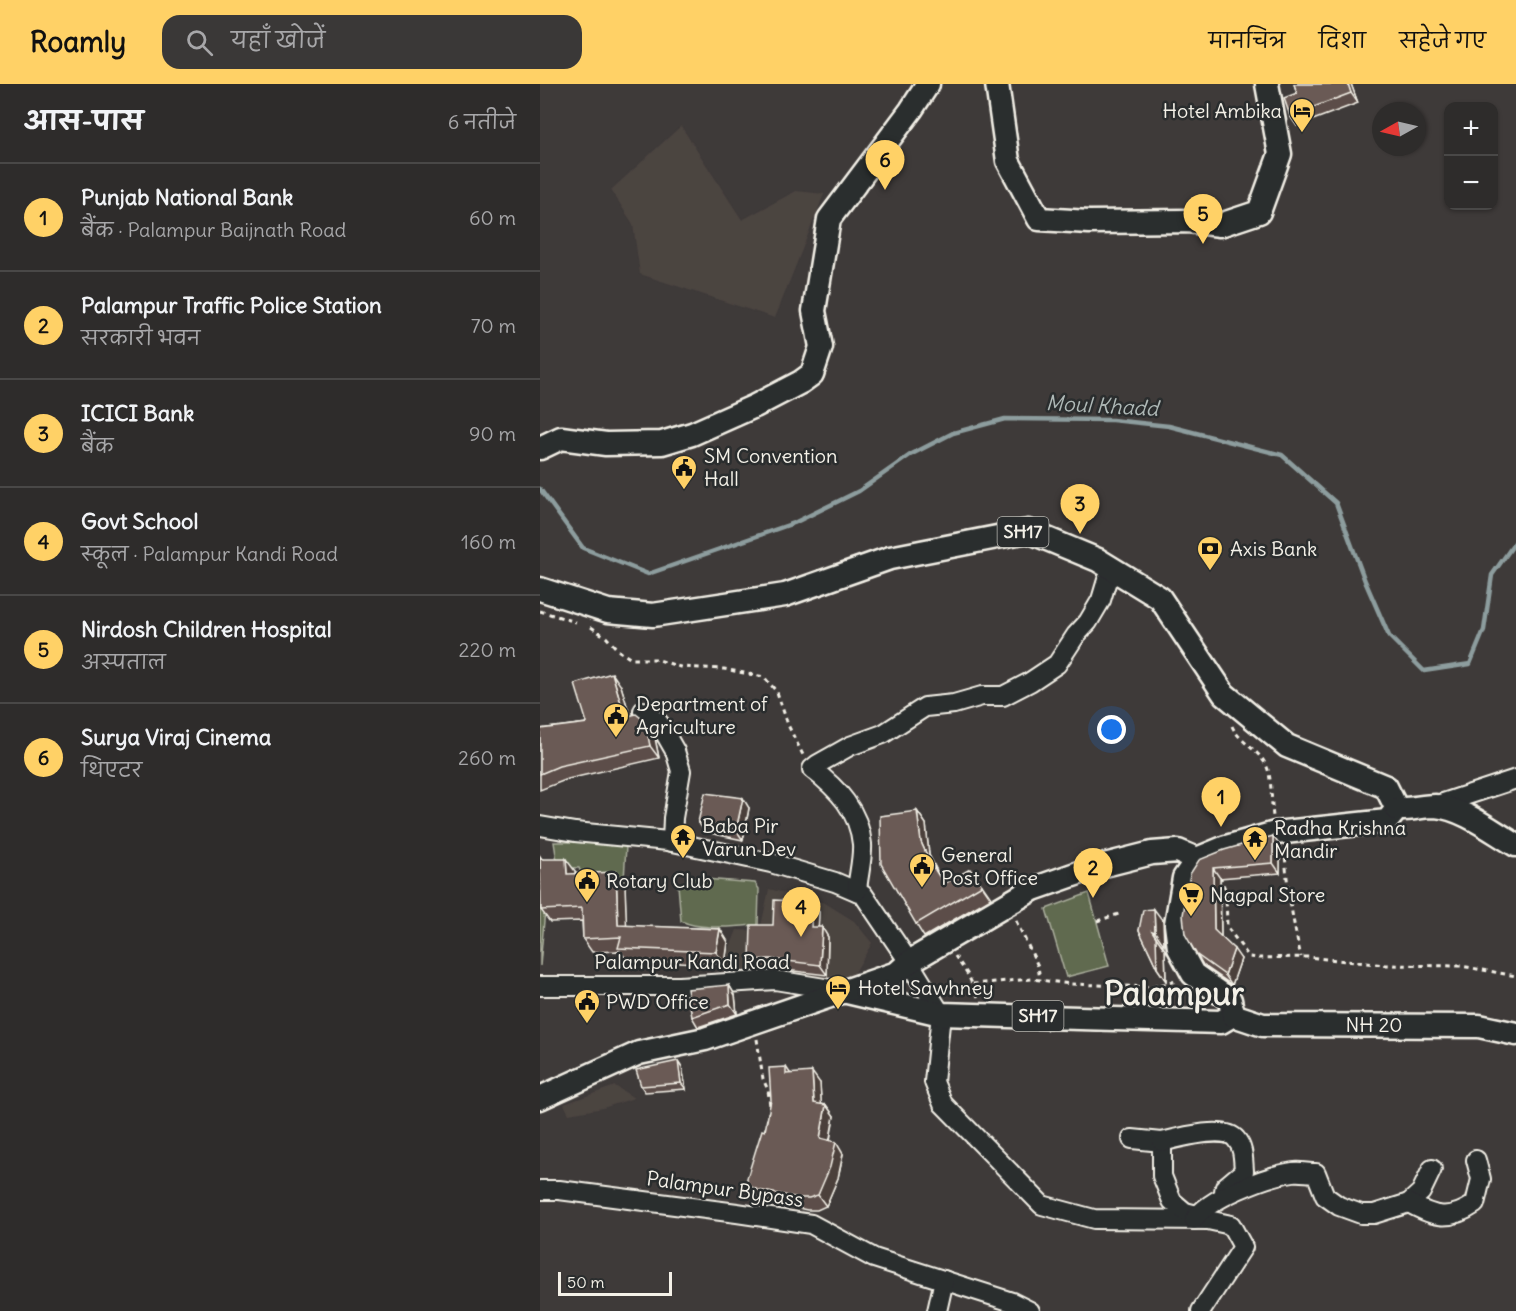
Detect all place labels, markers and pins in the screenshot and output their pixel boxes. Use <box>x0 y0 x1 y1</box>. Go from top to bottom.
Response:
hotel icon: Hotel Ambika <box>1287 96 1317 134</box>
place label: Hotel Ambika <box>1163 98 1282 123</box>
pin: 6 <box>866 141 904 190</box>
pin: 5 <box>1184 194 1222 244</box>
place label: SM Convention Hall <box>704 443 838 491</box>
public building icon: SM Convention Hall <box>669 453 699 491</box>
pin: 3 <box>1060 484 1100 534</box>
bank icon: Axis Bank <box>1195 534 1225 572</box>
place label: Axis Bank <box>1230 536 1317 561</box>
place label: Department of Agriculture <box>636 691 768 739</box>
public building icon: Department of Agriculture <box>601 701 631 739</box>
pin: 1 <box>1202 778 1240 827</box>
place label: Baba Pir Varun Dev <box>702 813 796 861</box>
place label: Radha Krishna Mandir <box>1274 815 1406 863</box>
temple icon: Baba Pir Varun Dev <box>668 822 698 860</box>
temple icon: Radha Krishna Mandir <box>1240 824 1270 862</box>
place label: General Post Office <box>941 842 1038 890</box>
pin: 2 <box>1074 848 1112 898</box>
public building icon: General Post Office <box>907 851 937 889</box>
public building icon: Rotary Club <box>572 866 602 904</box>
place label: Rotary Club <box>606 868 712 893</box>
supermarket icon: Nagpal Store <box>1176 880 1206 918</box>
place label: Nagpal Store <box>1210 882 1325 907</box>
pin: 4 <box>782 888 820 937</box>
hotel icon: Hotel Sawhney <box>823 973 853 1011</box>
place label: Hotel Sawhney <box>858 975 994 1000</box>
public building icon: PWD Office <box>572 987 602 1025</box>
place label: PWD Office <box>606 989 709 1014</box>

